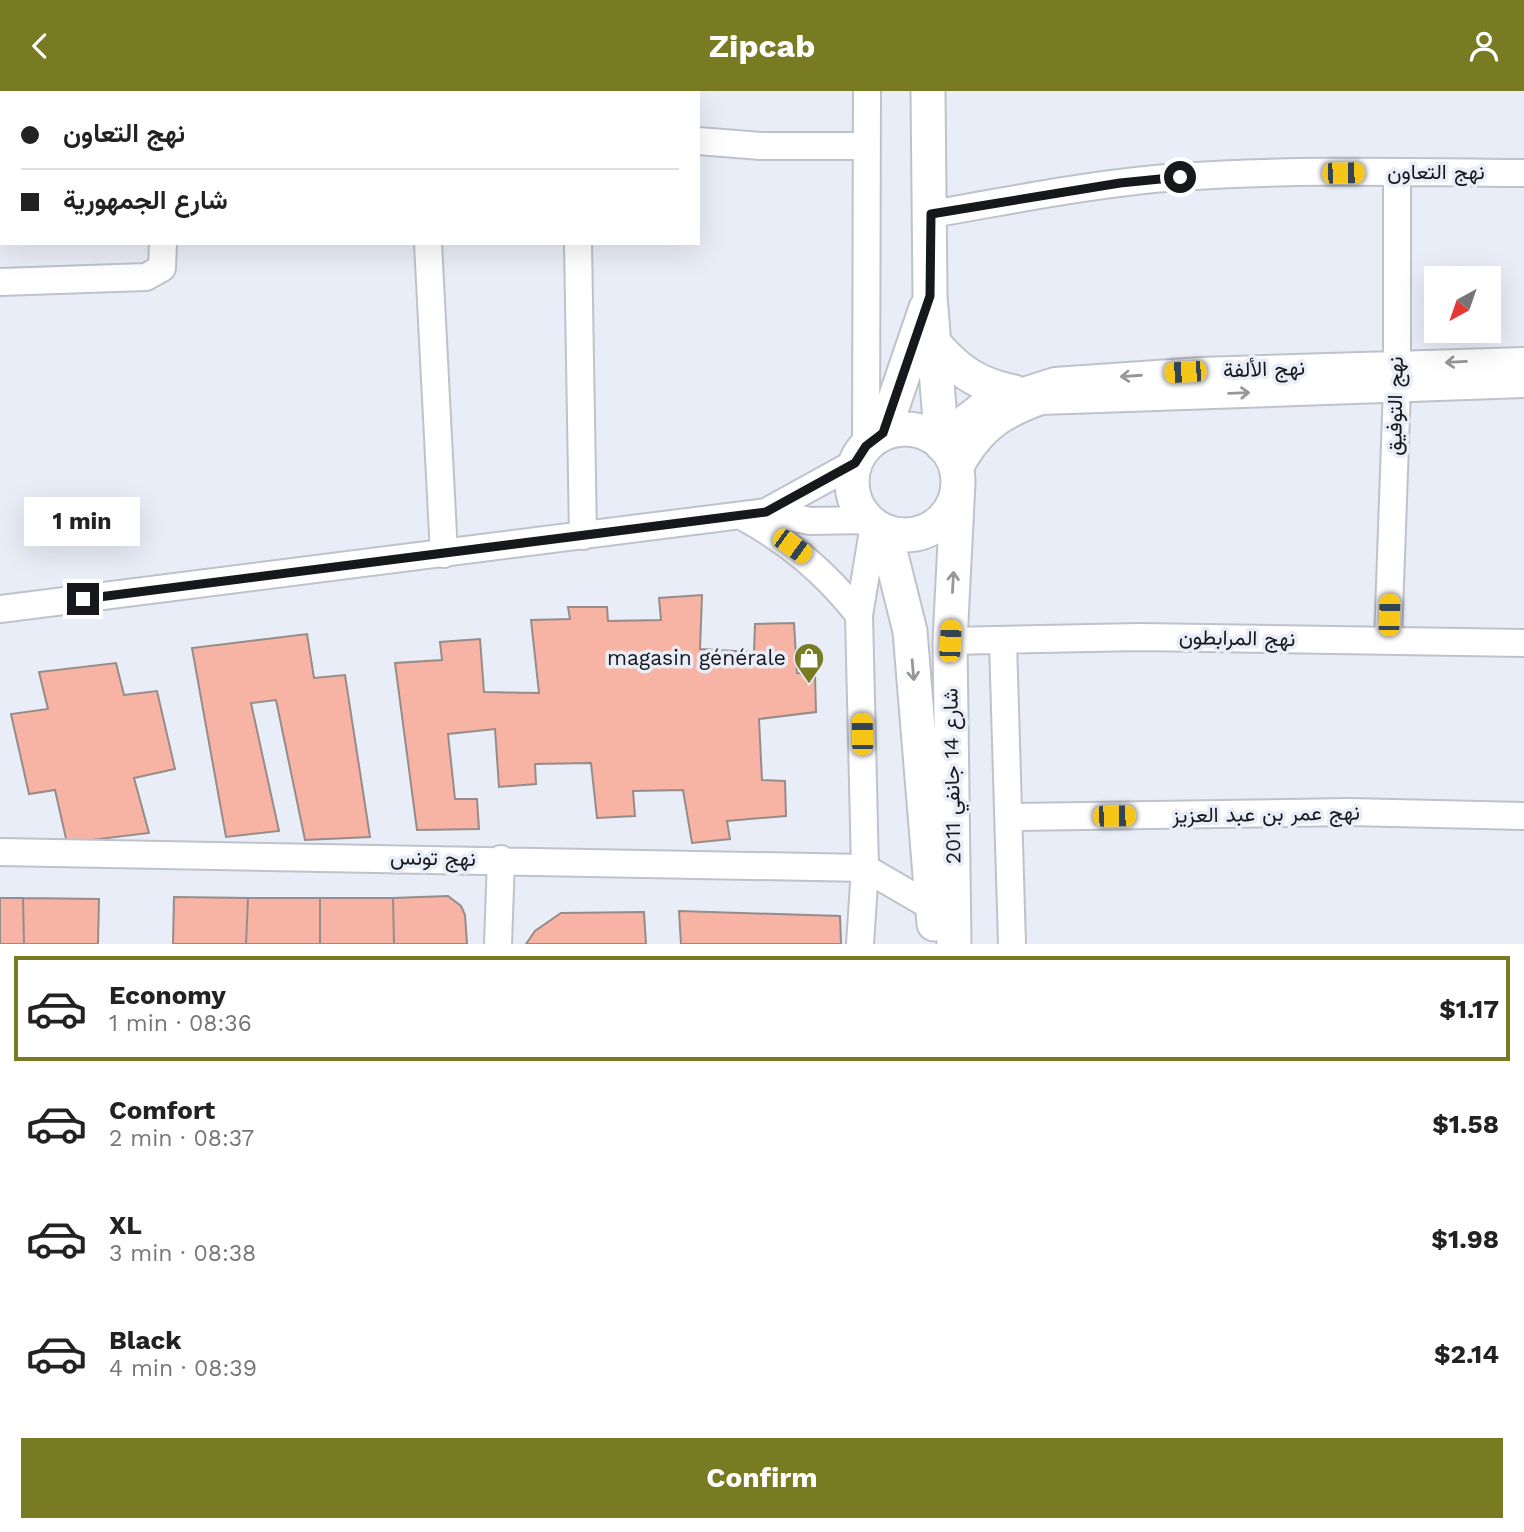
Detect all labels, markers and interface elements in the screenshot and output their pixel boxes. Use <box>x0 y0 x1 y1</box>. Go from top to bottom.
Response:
icon: back <box>21 27 59 65</box>
text: Zipcab <box>709 27 815 65</box>
icon: person <box>1465 27 1503 65</box>
text: نهج التعاون <box>63 118 185 148</box>
street label: نهج التعاون <box>1387 159 1485 186</box>
route start <box>1164 161 1196 193</box>
car <box>1322 162 1365 184</box>
text: شارع الجمهورية <box>63 185 228 215</box>
north arrow <box>1424 266 1502 343</box>
map controls <box>1424 266 1501 343</box>
street label: نهج الألفة <box>1222 355 1306 384</box>
street label: نهج التوفيق <box>1381 356 1410 456</box>
one-way arrow <box>1445 356 1468 369</box>
car <box>1164 360 1207 384</box>
one-way arrow <box>1119 369 1142 382</box>
one-way arrow <box>1227 387 1250 400</box>
callout: 1 min <box>25 497 141 547</box>
text: 1 min <box>52 508 112 535</box>
car <box>769 525 816 567</box>
one-way arrow <box>947 571 960 594</box>
route end <box>67 583 99 615</box>
car <box>1378 594 1401 636</box>
car <box>939 619 962 663</box>
street label: نهج المرابطون <box>1179 624 1295 653</box>
shop icon: magasin générale <box>792 641 826 685</box>
place label: magasin générale <box>607 645 786 670</box>
one-way arrow <box>907 658 920 681</box>
street label: شارع 14 جانفي 2011 <box>937 688 971 864</box>
car <box>852 713 873 755</box>
street label: نهج عمر بن عبد العزيز <box>1171 799 1360 830</box>
car <box>1093 805 1136 827</box>
street label: نهج تونس <box>390 844 476 873</box>
icon: car <box>25 977 88 1040</box>
text: Economy <box>109 980 226 1010</box>
text: $1.17 <box>1439 994 1499 1024</box>
text: 1 min · 08:36 <box>109 1010 252 1037</box>
icon: car <box>25 1092 88 1155</box>
text: Comfort <box>109 1095 215 1125</box>
text: $1.58 <box>1432 1109 1499 1139</box>
text: 2 min · 08:37 <box>109 1125 254 1152</box>
icon: car <box>25 1207 88 1270</box>
text: XL <box>109 1210 142 1240</box>
text: $1.98 <box>1431 1224 1499 1254</box>
text: 3 min · 08:38 <box>109 1240 256 1267</box>
icon: car <box>25 1322 88 1385</box>
text: Black <box>109 1325 181 1355</box>
text: $2.14 <box>1434 1339 1499 1369</box>
text: 4 min · 08:39 <box>109 1355 257 1382</box>
button: Confirm <box>21 1438 1503 1518</box>

